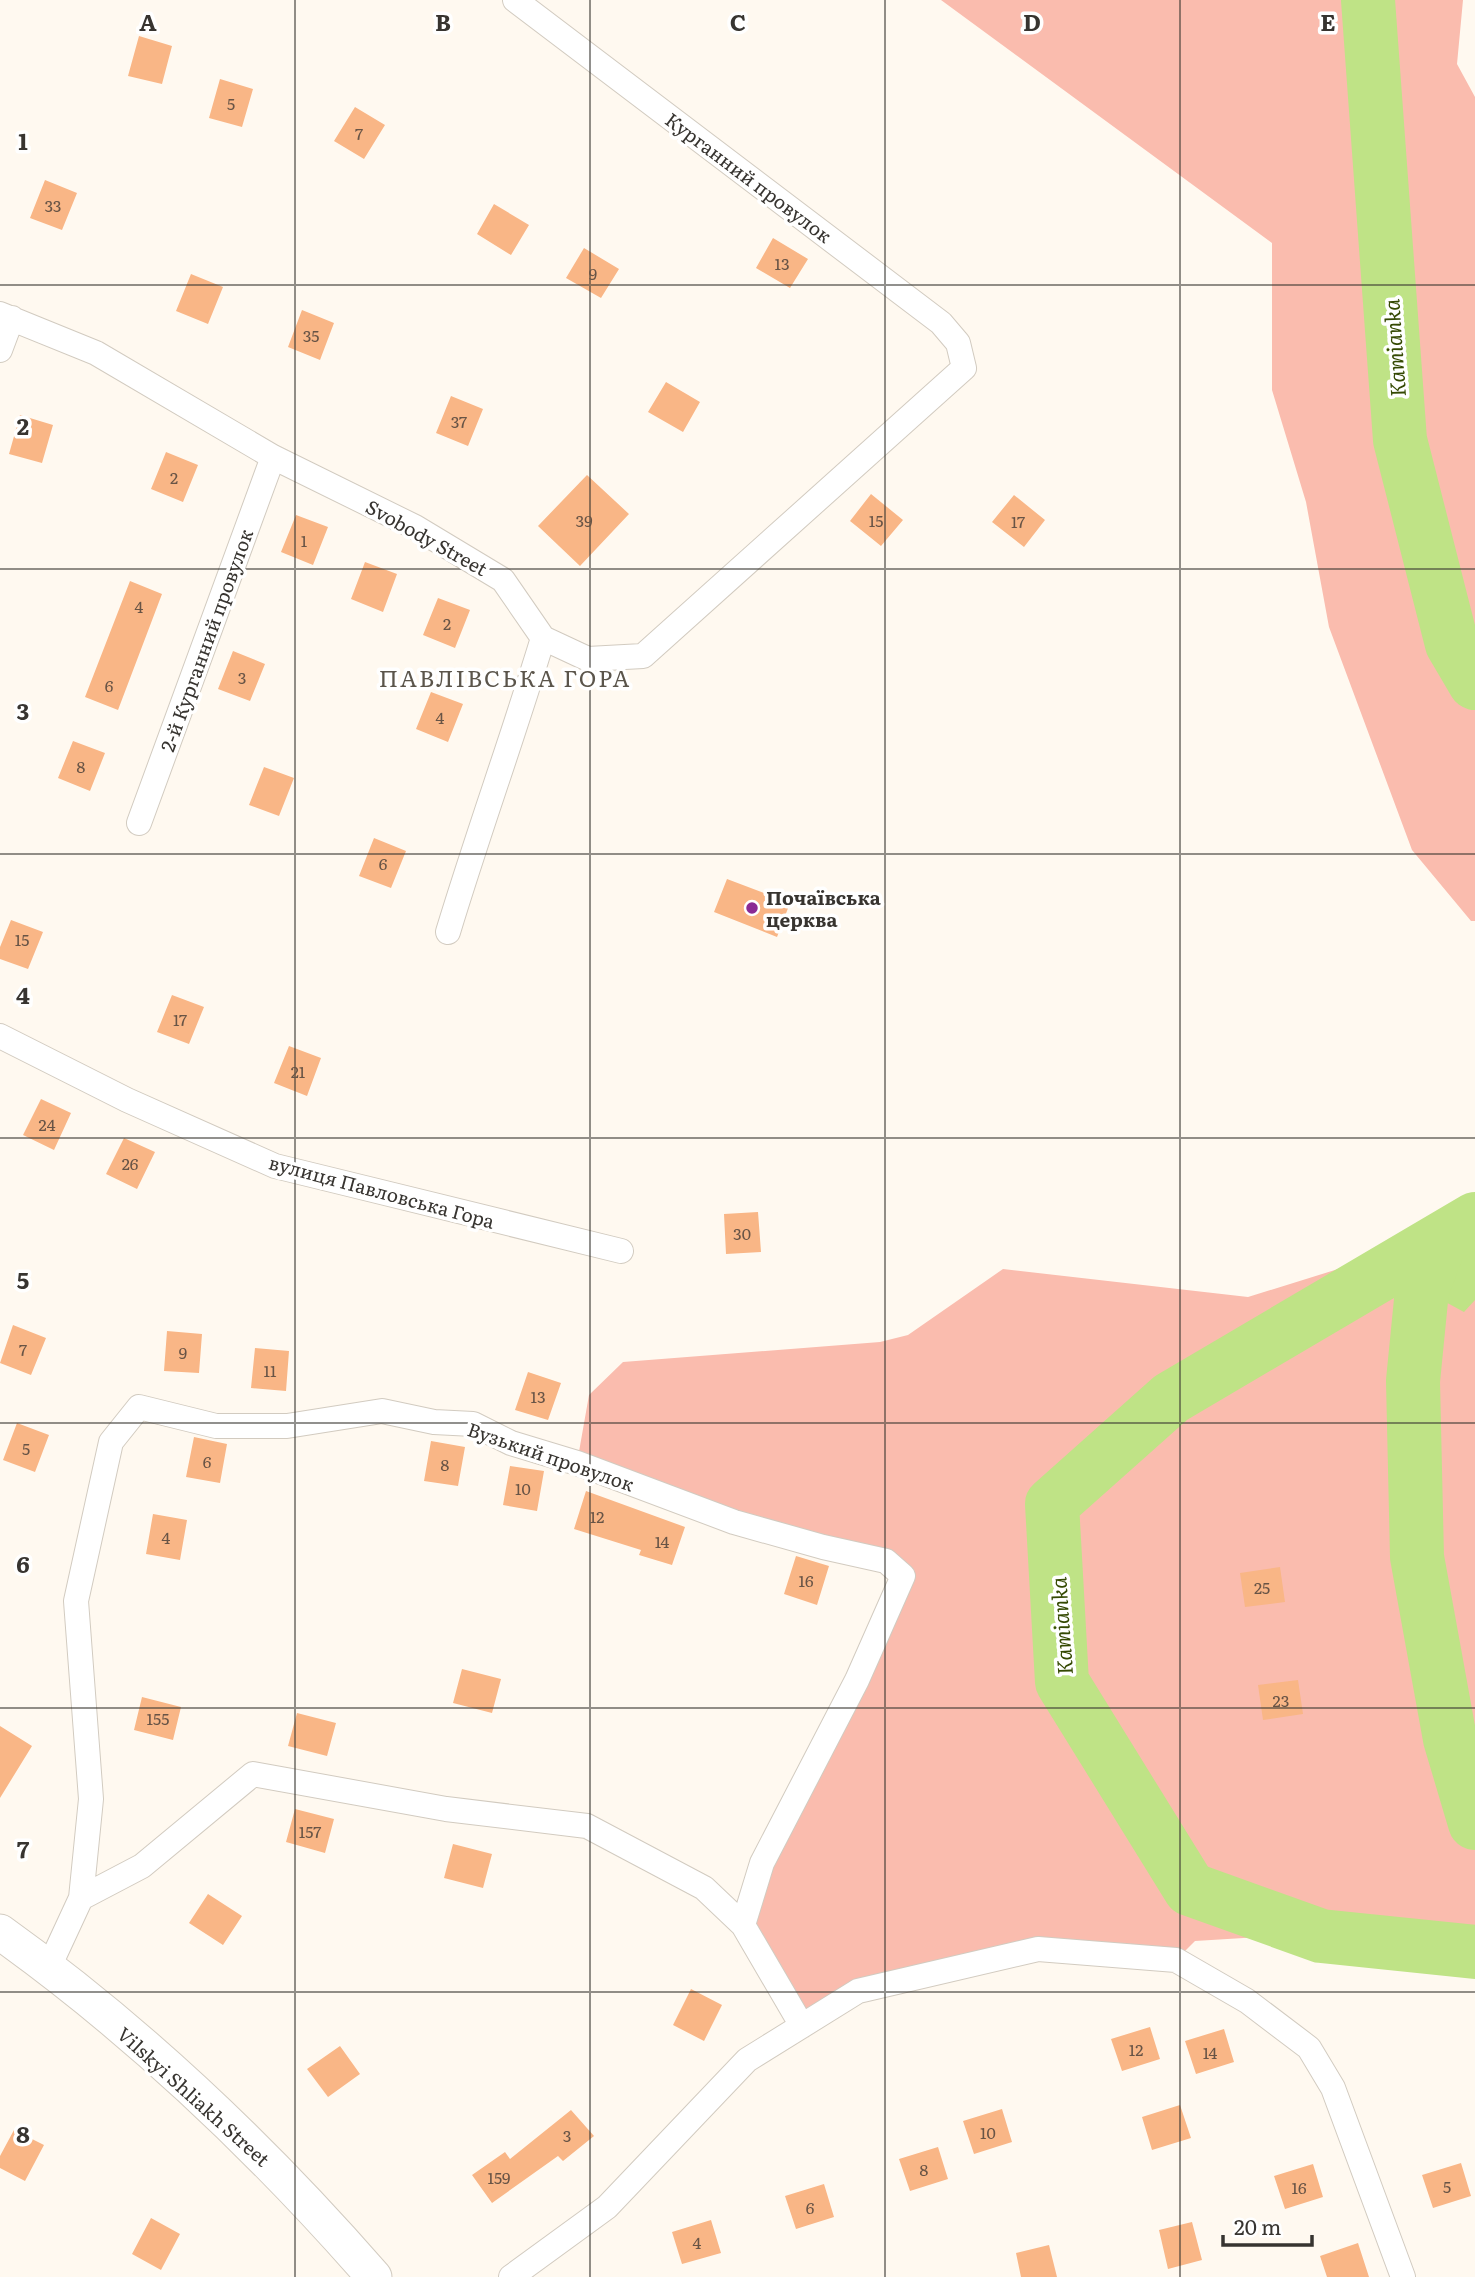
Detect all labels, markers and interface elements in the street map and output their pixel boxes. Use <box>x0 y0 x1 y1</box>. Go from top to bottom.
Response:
text: A <box>139 4 157 38</box>
text: B <box>435 4 451 38</box>
text: C <box>730 4 746 38</box>
text: D <box>1023 4 1041 38</box>
text: E <box>1320 4 1336 38</box>
house number: 5 <box>227 91 235 115</box>
street label: Курганний провулок <box>660 105 839 249</box>
house number: 7 <box>355 121 363 145</box>
text: 1 <box>18 123 28 157</box>
house number: 33 <box>45 193 61 217</box>
house number: 13 <box>774 251 790 275</box>
house number: 9 <box>589 261 597 285</box>
water label: Kamianka <box>1374 298 1412 398</box>
house number: 35 <box>303 323 319 347</box>
text: 2 <box>17 408 29 442</box>
house number: 37 <box>451 409 467 433</box>
house number: 2 <box>170 465 178 489</box>
street label: Svobody Street <box>361 492 493 582</box>
house number: 39 <box>575 508 593 532</box>
house number: 15 <box>869 508 883 532</box>
house number: 17 <box>1011 509 1025 533</box>
street label: 2-й Курганний провулок <box>153 524 260 755</box>
house number: 1 <box>301 528 308 552</box>
house number: 4 <box>135 594 144 618</box>
house number: 2 <box>443 611 451 635</box>
district label: ПАВЛІВСЬКА ГОРА <box>379 660 631 694</box>
house number: 3 <box>238 665 246 689</box>
house number: 6 <box>105 673 114 697</box>
text: 3 <box>17 693 29 727</box>
house number: 4 <box>436 705 445 729</box>
house number: 8 <box>77 754 86 778</box>
house number: 6 <box>379 851 388 875</box>
place label: Почаївська церква <box>766 883 881 933</box>
marker: Почаївська церква <box>744 900 760 916</box>
house number: 15 <box>15 927 29 951</box>
text: 4 <box>16 977 30 1011</box>
house number: 17 <box>173 1007 187 1031</box>
house number: 21 <box>291 1059 306 1083</box>
house number: 24 <box>39 1112 56 1136</box>
street label: вулиця Павловська Гора <box>266 1147 499 1235</box>
house number: 26 <box>122 1151 139 1175</box>
house number: 30 <box>733 1221 751 1245</box>
text: 5 <box>17 1262 29 1296</box>
house number: 7 <box>19 1337 27 1361</box>
house number: 9 <box>179 1340 187 1364</box>
house number: 11 <box>263 1358 277 1382</box>
house number: 13 <box>530 1384 546 1408</box>
street label: Вузький провулок <box>464 1414 639 1498</box>
house number: 5 <box>22 1436 30 1460</box>
house number: 6 <box>203 1449 212 1473</box>
house number: 8 <box>441 1452 450 1476</box>
house number: 10 <box>515 1476 531 1500</box>
house number: 12 <box>590 1504 604 1528</box>
house number: 4 <box>162 1525 171 1549</box>
house number: 14 <box>655 1529 670 1553</box>
text: 6 <box>16 1546 30 1580</box>
house number: 16 <box>798 1568 814 1592</box>
house number: 25 <box>1254 1575 1270 1599</box>
water label: Kamianka <box>1041 1576 1079 1676</box>
house number: 23 <box>1273 1688 1289 1712</box>
house number: 155 <box>147 1706 169 1730</box>
house number: 157 <box>299 1819 321 1843</box>
text: 7 <box>17 1831 30 1865</box>
street label: Vilskyi Shliakh Street <box>112 2020 277 2172</box>
house number: 12 <box>1129 2037 1143 2061</box>
house number: 14 <box>1203 2040 1218 2064</box>
text: 8 <box>16 2116 30 2150</box>
house number: 10 <box>980 2120 996 2144</box>
house number: 3 <box>563 2123 571 2147</box>
house number: 8 <box>920 2157 929 2181</box>
house number: 159 <box>487 2165 511 2189</box>
house number: 5 <box>1443 2174 1451 2198</box>
house number: 16 <box>1291 2175 1307 2199</box>
house number: 6 <box>806 2195 815 2219</box>
scale bar <box>1223 2204 1312 2248</box>
text: 20 m <box>1234 2210 1281 2241</box>
house number: 4 <box>693 2230 702 2254</box>

